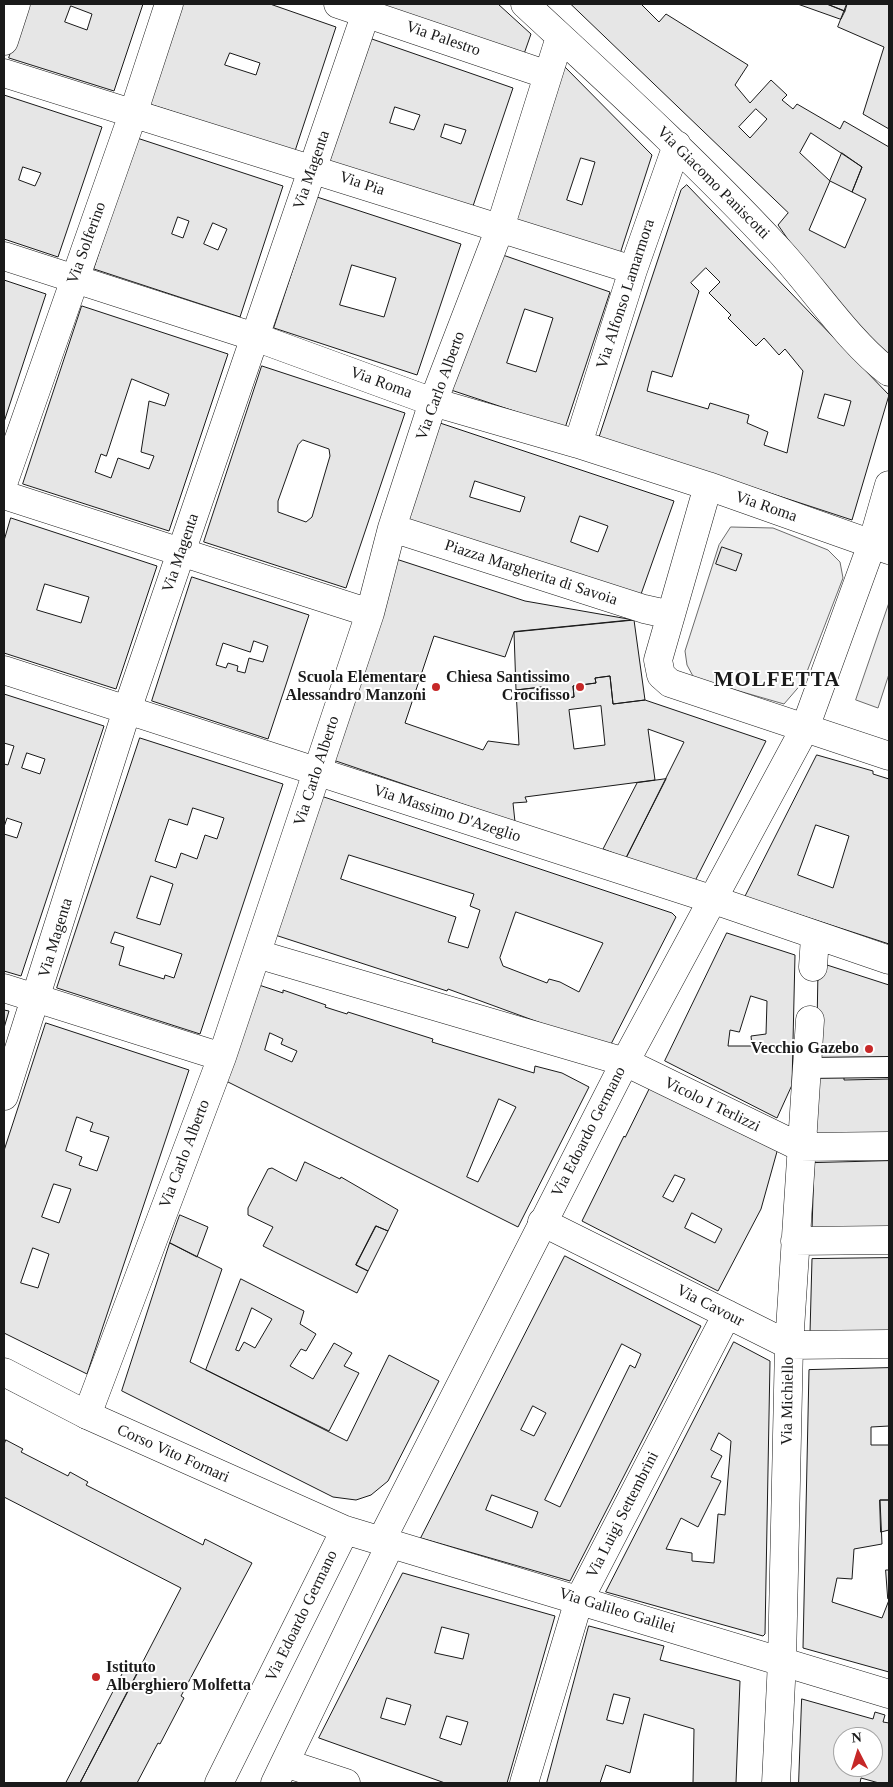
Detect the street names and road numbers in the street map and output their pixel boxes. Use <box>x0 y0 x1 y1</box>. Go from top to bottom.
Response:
street label: Via Palestro <box>403 17 483 61</box>
street label: Via Giacomo Paniscotti <box>653 123 773 243</box>
street label: Via Magenta <box>290 128 334 212</box>
street label: Via Pia <box>337 168 387 200</box>
street label: Via Solferino <box>63 199 111 287</box>
street label: Via Alfonso Lamarmora <box>593 217 659 371</box>
street label: Via Carlo Alberto <box>412 329 470 443</box>
street label: Via Roma <box>347 363 415 403</box>
street label: Via Roma <box>732 487 800 527</box>
street label: Via Magenta <box>159 511 203 595</box>
street label: Piazza Margherita di Savoia <box>442 536 620 610</box>
street label: Via Carlo Alberto <box>290 714 344 828</box>
street label: Via Massimo D'Azeglio <box>371 781 523 847</box>
street label: Via Magenta <box>35 896 77 980</box>
street label: Via Edoardo Germano <box>548 1064 630 1200</box>
street label: Vicolo I Terlizzi <box>661 1073 763 1137</box>
street label: Via Carlo Alberto <box>156 1097 214 1211</box>
street label: Via Cavour <box>673 1281 747 1331</box>
street label: Via Michiello <box>778 1357 798 1445</box>
street label: Corso Vito Fornari <box>114 1421 232 1487</box>
street label: Via Luigi Settembrini <box>583 1449 663 1581</box>
street label: Via Edoardo Germano <box>262 1547 342 1685</box>
street label: Via Galileo Galilei <box>556 1584 678 1638</box>

